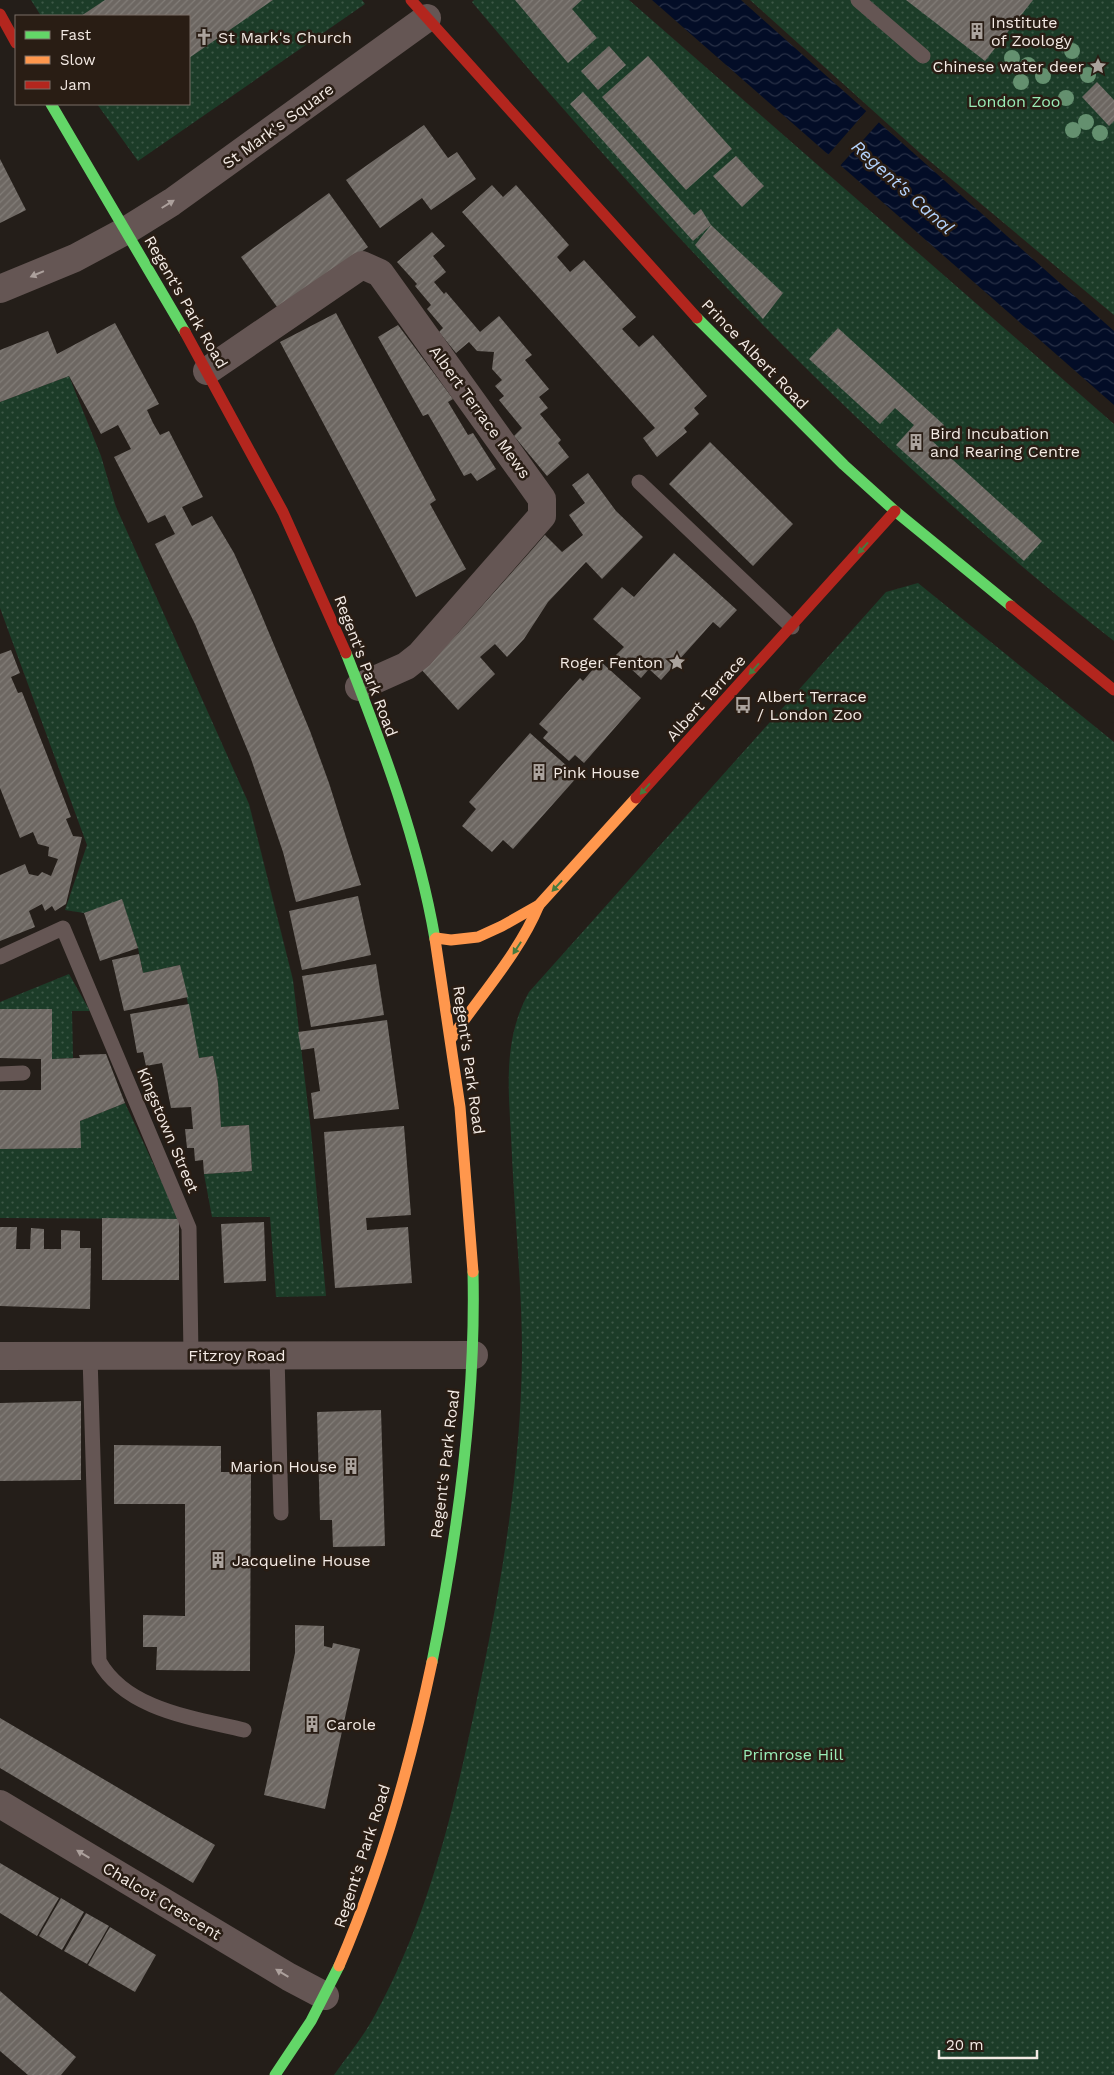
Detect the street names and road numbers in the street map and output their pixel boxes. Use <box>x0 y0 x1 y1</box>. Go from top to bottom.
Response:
street label: St Mark's Square <box>219 79 337 173</box>
street label: Regent's Park Road <box>140 232 232 372</box>
street label: Prince Albert Road <box>698 295 812 413</box>
street label: Albert Terrace Mews <box>425 342 535 482</box>
street label: Regent's Park Road <box>330 593 402 739</box>
street label: Albert Terrace <box>662 651 750 745</box>
street label: Regent's Park Road <box>449 984 489 1136</box>
street label: Kingstown Street <box>133 1064 203 1196</box>
street label: Fitzroy Road <box>188 1346 286 1365</box>
street label: Regent's Park Road <box>426 1388 464 1540</box>
street label: Regent's Park Road <box>330 1782 394 1930</box>
street label: Chalcot Crescent <box>99 1858 225 1944</box>

